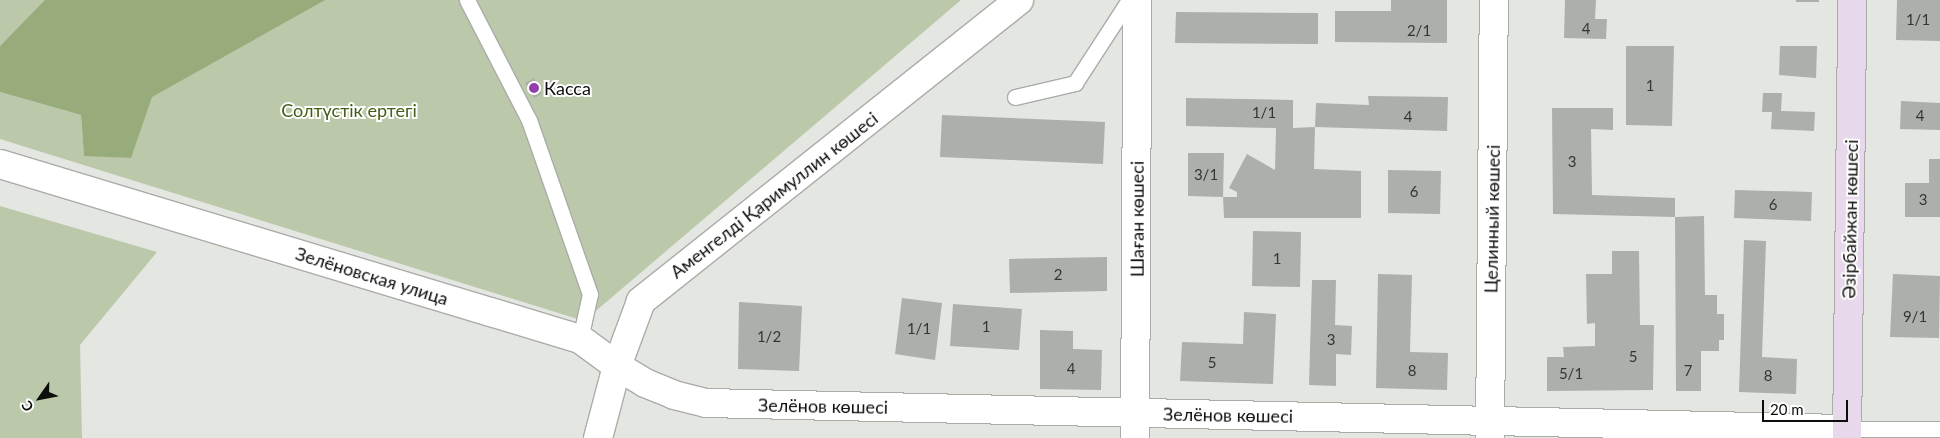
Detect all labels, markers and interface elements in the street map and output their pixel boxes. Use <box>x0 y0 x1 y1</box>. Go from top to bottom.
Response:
house number: 1/1 <box>1906 11 1930 29</box>
house number: 4 <box>1582 20 1590 38</box>
house number: 2/1 <box>1407 22 1431 40</box>
place label: Касса <box>544 77 591 99</box>
house number: 1 <box>1646 77 1654 95</box>
marker: Касса <box>528 82 540 94</box>
park label: Солтүстік ертегі <box>281 99 417 121</box>
house number: 1/1 <box>1252 104 1276 122</box>
street label: Аменгелді Қаримуллин көшесі <box>666 107 882 283</box>
house number: 4 <box>1916 107 1924 125</box>
house number: 4 <box>1404 108 1412 126</box>
street label: Әзірбайжан көшесі <box>1838 139 1862 299</box>
street label: Целинный көшесі <box>1480 145 1504 293</box>
house number: 3 <box>1568 153 1576 171</box>
street label: Шаған көшесі <box>1126 161 1148 277</box>
house number: 3/1 <box>1194 166 1218 184</box>
house number: 6 <box>1410 183 1418 201</box>
house number: 3 <box>1919 191 1927 209</box>
house number: 6 <box>1769 196 1777 214</box>
street label: Зелёновская улица <box>293 242 451 310</box>
house number: 1 <box>1273 250 1281 268</box>
house number: 2 <box>1054 266 1062 284</box>
house number: 9/1 <box>1903 308 1927 326</box>
house number: 1 <box>982 318 990 336</box>
house number: 1/1 <box>907 320 931 338</box>
house number: 1/2 <box>757 328 781 346</box>
house number: 3 <box>1327 331 1335 349</box>
house number: 5 <box>1629 348 1637 366</box>
house number: 5 <box>1208 354 1216 372</box>
house number: 4 <box>1067 360 1075 378</box>
house number: 8 <box>1408 362 1416 380</box>
house number: 7 <box>1684 362 1692 380</box>
house number: 5/1 <box>1559 365 1583 383</box>
house number: 8 <box>1764 367 1772 385</box>
north arrow <box>15 373 65 423</box>
scale bar <box>1765 390 1851 422</box>
street label: Зелёнов көшесі <box>758 394 888 418</box>
text: С <box>17 398 37 415</box>
text: 20 m <box>1770 400 1804 418</box>
street label: Зелёнов көшесі <box>1163 403 1293 427</box>

